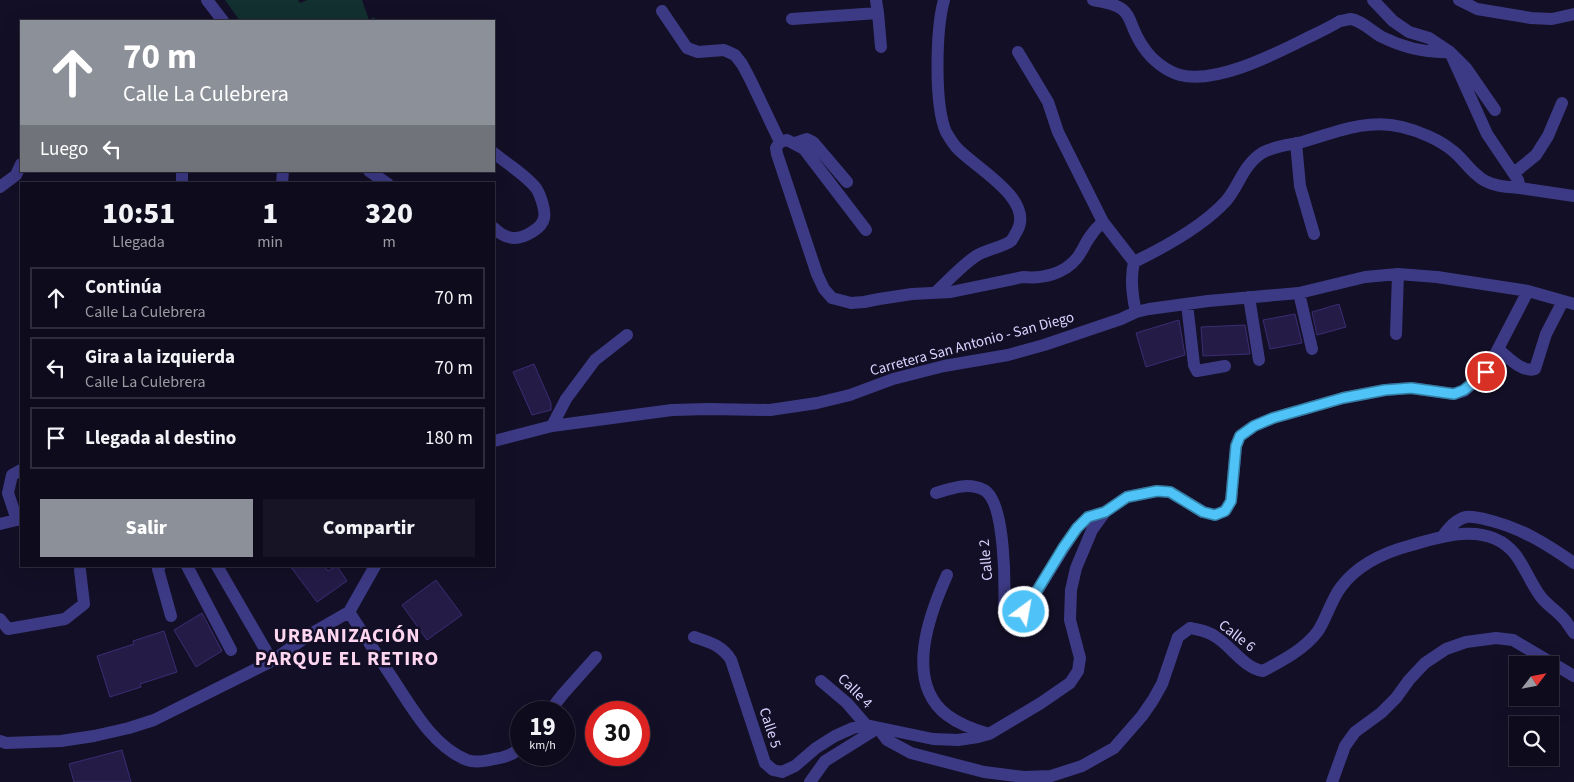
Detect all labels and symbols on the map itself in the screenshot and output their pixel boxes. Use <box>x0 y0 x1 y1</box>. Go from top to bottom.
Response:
street label: Carretera San Antonio - San Diego <box>868 307 1076 381</box>
pin <box>1465 351 1507 393</box>
street label: Calle 2 <box>974 538 998 582</box>
position arrow <box>997 585 1049 637</box>
street label: Calle 6 <box>1214 615 1260 657</box>
district label: URBANIZACIÓN PARQUE EL RETIRO <box>255 622 439 673</box>
north arrow <box>1509 656 1559 706</box>
street label: Calle 4 <box>833 669 878 714</box>
speed limit sign: 30 <box>585 701 650 766</box>
street label: Calle 5 <box>754 705 786 751</box>

